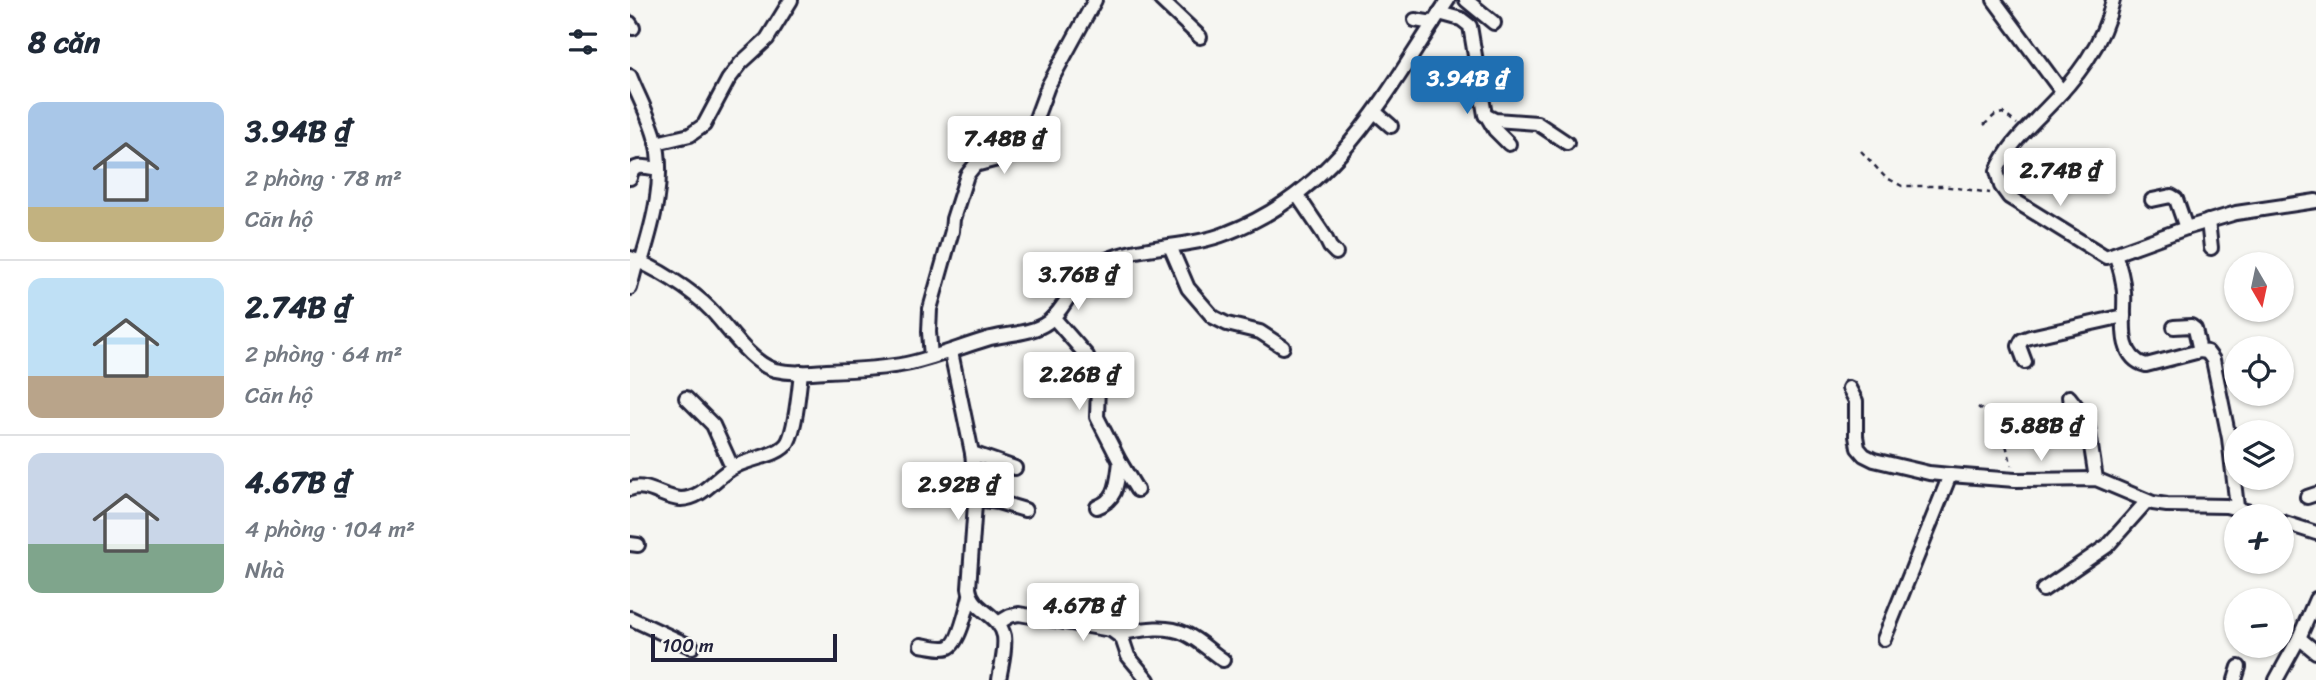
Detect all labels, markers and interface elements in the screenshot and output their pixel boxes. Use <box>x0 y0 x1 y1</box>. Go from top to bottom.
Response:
text: 8 căn <box>28 15 100 69</box>
icon: filters <box>564 23 602 61</box>
pin: 3.94B ₫ <box>1402 57 1532 116</box>
text: 3.94B ₫ <box>1427 58 1507 99</box>
text: 3.94B ₫ <box>245 104 350 158</box>
pin: 7.48B ₫ <box>939 116 1069 176</box>
text: 7.48B ₫ <box>964 118 1044 159</box>
icon: home <box>84 130 168 214</box>
pin: 2.74B ₫ <box>1995 148 2125 208</box>
text: 2.74B ₫ <box>2020 150 2100 191</box>
text: 2 phòng · 78 m² <box>245 158 402 199</box>
text: Căn hộ <box>245 199 313 240</box>
pin: 3.76B ₫ <box>1013 252 1143 312</box>
north arrow <box>2224 252 2294 322</box>
map controls <box>2224 252 2294 658</box>
text: 3.76B ₫ <box>1039 254 1117 295</box>
text: 2.74B ₫ <box>245 280 350 334</box>
icon: home <box>84 306 168 390</box>
text: 2 phòng · 64 m² <box>245 334 402 375</box>
button: locate <box>2224 336 2294 406</box>
pin: 2.26B ₫ <box>1014 352 1144 412</box>
text: 2.26B ₫ <box>1039 354 1119 395</box>
text: Căn hộ <box>245 375 313 416</box>
pin: 5.88B ₫ <box>1976 404 2106 463</box>
text: 5.88B ₫ <box>2000 405 2082 446</box>
button: layers <box>2224 420 2294 490</box>
text: 4.67B ₫ <box>245 455 350 509</box>
pin: 2.92B ₫ <box>893 462 1023 522</box>
text: 2.92B ₫ <box>918 464 998 505</box>
icon: home <box>84 481 168 565</box>
button: + <box>2224 504 2294 574</box>
text: 4 phòng · 104 m² <box>245 509 415 550</box>
text: Nhà <box>245 550 285 591</box>
pin: 4.67B ₫ <box>1018 584 1148 643</box>
text: 4.67B ₫ <box>1043 585 1123 626</box>
button: − <box>2224 588 2294 658</box>
text: 100 m <box>662 629 714 662</box>
scale bar <box>651 631 836 663</box>

